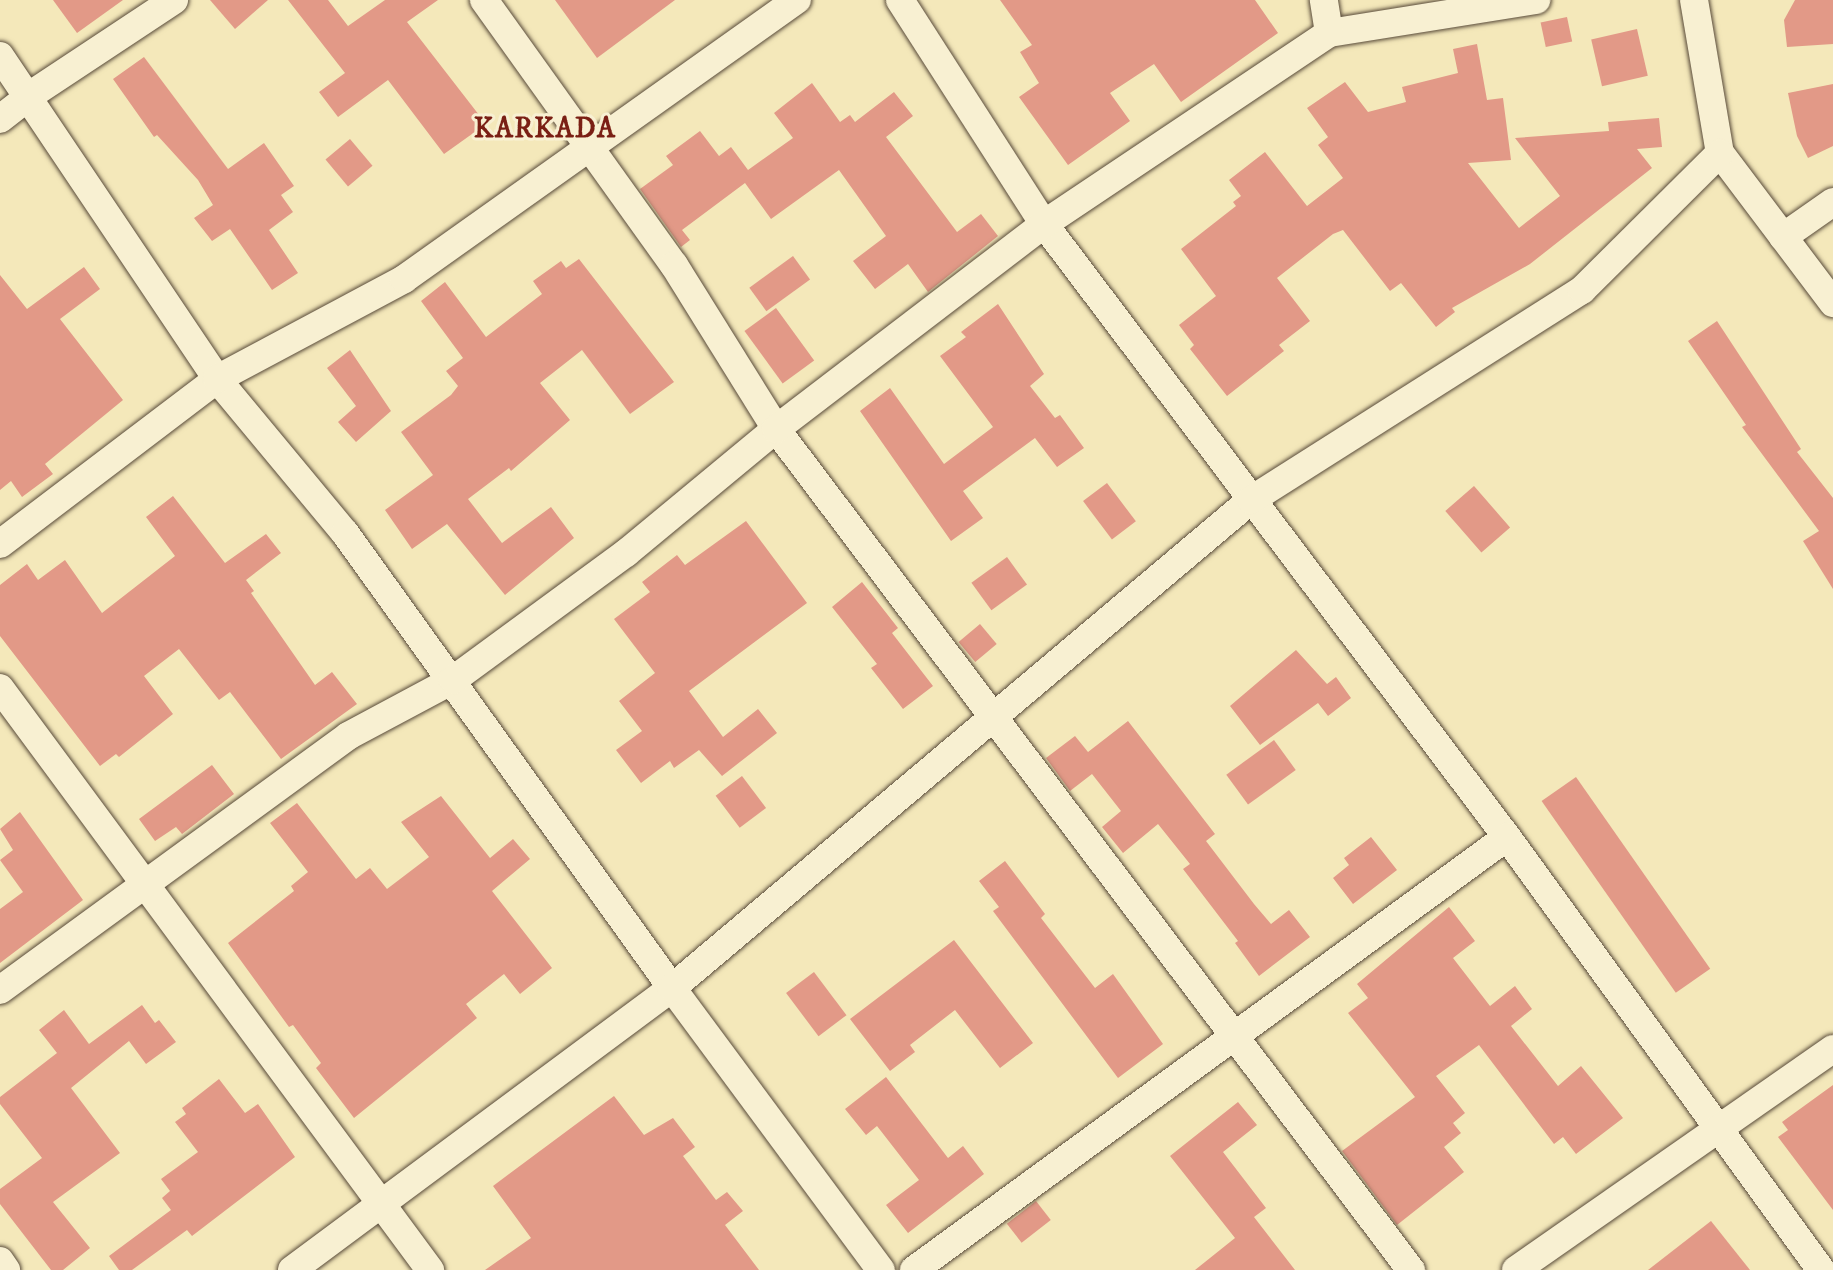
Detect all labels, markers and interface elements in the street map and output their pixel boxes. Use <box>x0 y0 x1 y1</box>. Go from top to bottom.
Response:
district label: KARKADA <box>474 112 616 146</box>

